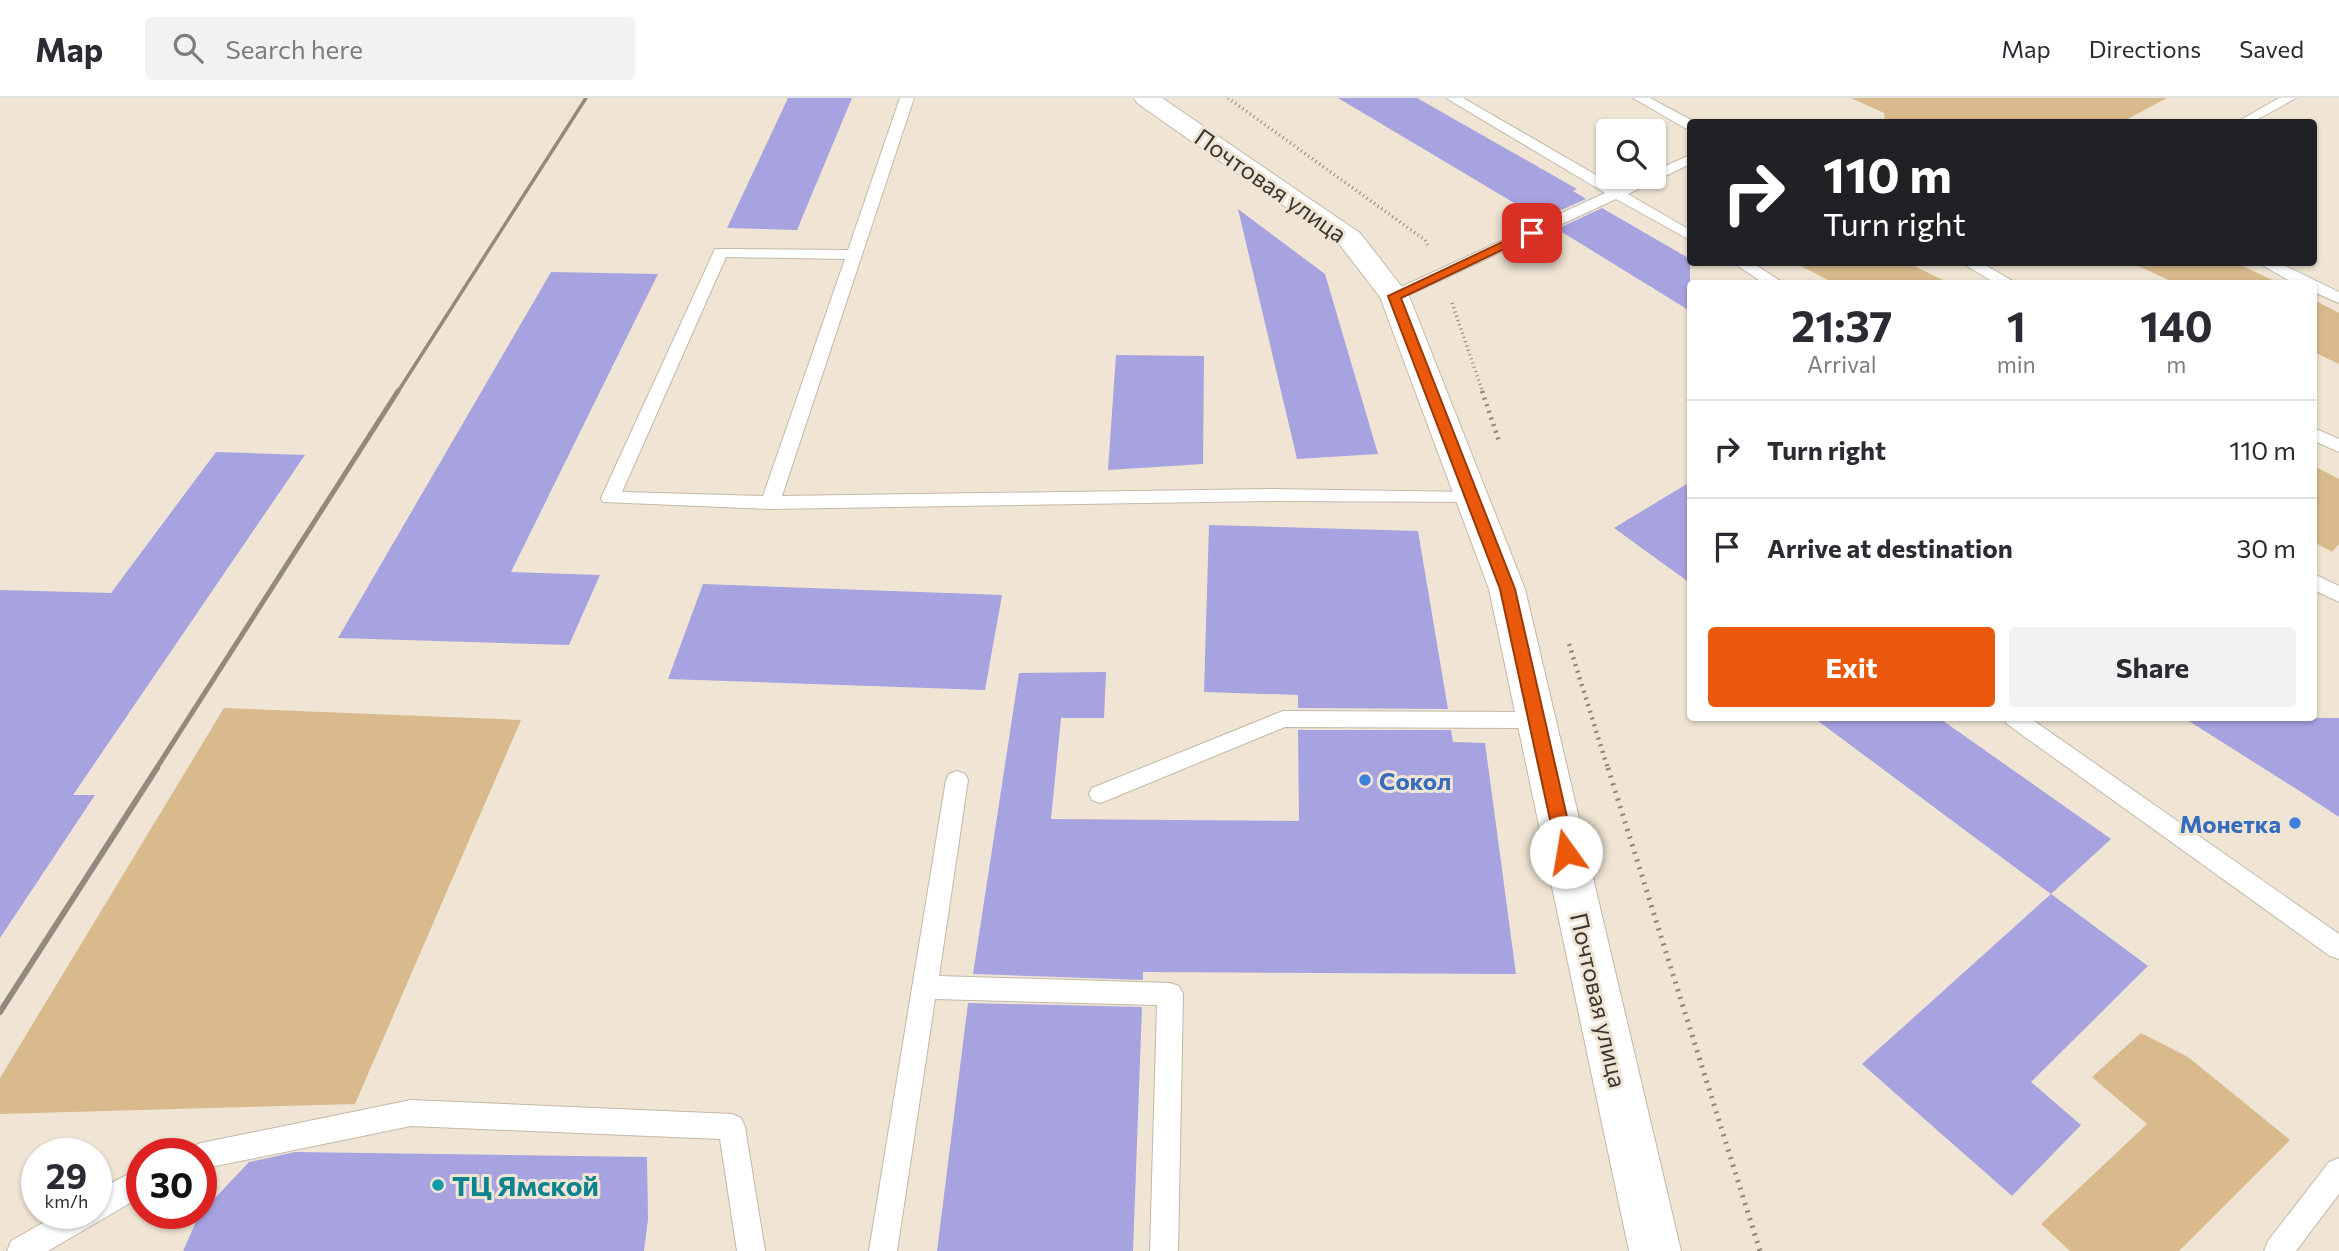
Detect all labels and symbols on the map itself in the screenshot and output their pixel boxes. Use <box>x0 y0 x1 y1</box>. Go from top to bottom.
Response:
street label: Почтовая улица <box>1190 122 1352 248</box>
pin <box>1502 203 1562 263</box>
place label: Сокол <box>1379 766 1451 795</box>
marker: Сокол <box>1357 772 1373 788</box>
place label: Монетка <box>2179 809 2281 838</box>
position arrow <box>1529 815 1603 889</box>
marker: Монетка <box>2287 815 2303 831</box>
street label: Почтовая улица <box>1565 910 1633 1090</box>
speed limit sign: 30 <box>126 1138 217 1229</box>
place label: ТЦ Ямской <box>452 1168 599 1202</box>
marker: ТЦ Ямской <box>430 1177 446 1193</box>

